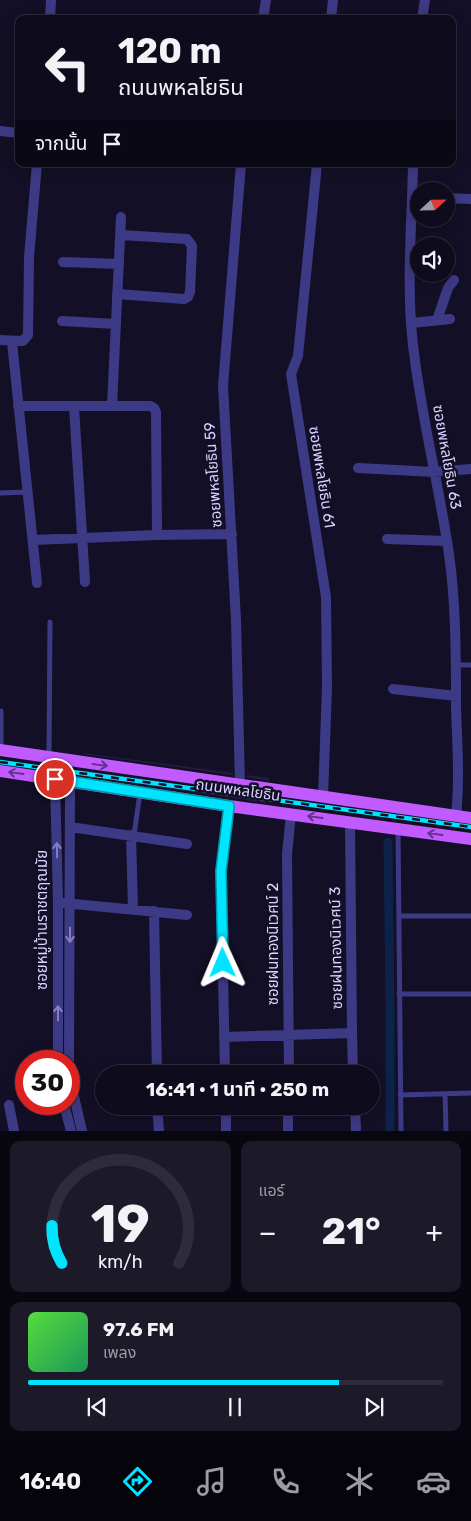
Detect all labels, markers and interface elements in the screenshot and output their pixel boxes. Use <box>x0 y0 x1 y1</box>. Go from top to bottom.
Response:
text: 120 m <box>118 30 221 72</box>
icon: left <box>35 35 100 100</box>
text: ถนนพหลโยธิน <box>118 74 244 101</box>
icon: arrive <box>98 130 126 158</box>
text: จากนั้น <box>35 132 88 155</box>
north arrow <box>410 182 455 228</box>
map controls <box>410 182 455 282</box>
button: sound <box>410 237 455 282</box>
street label: ซอยพหลโยธิน 63 <box>429 403 465 511</box>
street label: ซอยพหลโยธิน 59 <box>200 422 226 528</box>
street label: ซอยพหลโยธิน 61 <box>305 425 339 529</box>
pin <box>34 758 76 800</box>
one-way arrow <box>92 760 108 770</box>
icon: arrive <box>41 765 69 793</box>
one-way arrow <box>8 768 24 778</box>
street label: ถนนพหลโยธิน <box>194 775 282 805</box>
one-way arrow <box>307 812 323 822</box>
one-way arrow <box>427 828 443 838</box>
one-way arrow <box>52 842 62 858</box>
street label: ซอยหมู่บ้านราชตฤณมัย <box>33 850 51 990</box>
street label: ซอยฝนทองนิเวศน์ 2 <box>264 883 282 1005</box>
street label: ซอยฝนทองนิเวศน์ 3 <box>326 886 346 1010</box>
one-way arrow <box>65 927 74 943</box>
position arrow <box>196 936 248 988</box>
one-way arrow <box>53 1005 63 1021</box>
speed limit sign: 30 <box>15 1050 80 1115</box>
text: 16:41 · 1 นาที · 250 m <box>146 1078 329 1101</box>
text: แอร์ <box>259 1181 284 1200</box>
text: 19 <box>91 1193 150 1255</box>
text: 21° <box>322 1208 381 1254</box>
text: − <box>259 1216 277 1249</box>
text: + <box>426 1216 443 1249</box>
text: km/h <box>98 1251 143 1272</box>
text: 97.6 FM <box>103 1318 174 1341</box>
text: เพลง <box>103 1343 136 1362</box>
icon: previous <box>83 1393 111 1421</box>
icon: pause <box>221 1393 249 1421</box>
icon: next <box>360 1393 388 1421</box>
icon: directions <box>120 1464 155 1499</box>
icon: music <box>194 1464 229 1499</box>
icon: phone <box>268 1464 303 1499</box>
icon: climate <box>342 1464 377 1499</box>
icon: car <box>416 1464 451 1499</box>
text: 16:40 <box>20 1468 81 1495</box>

